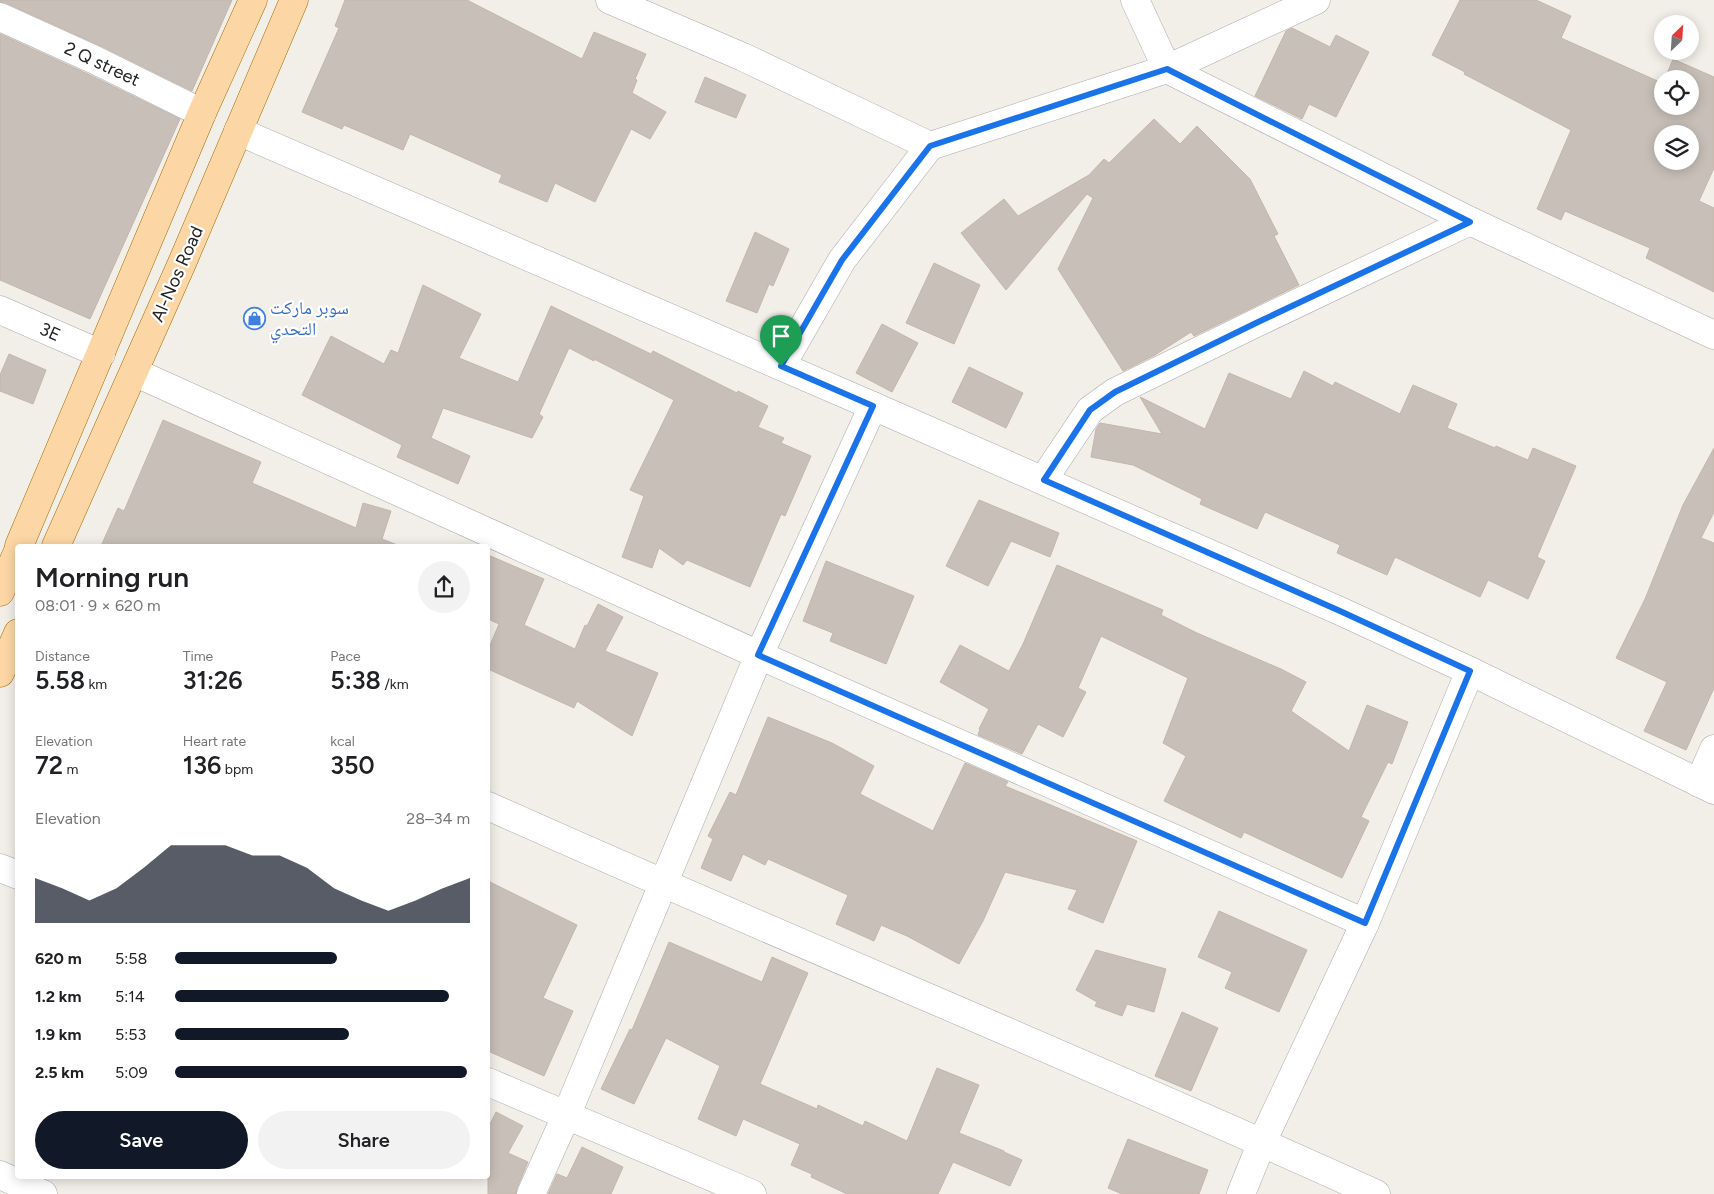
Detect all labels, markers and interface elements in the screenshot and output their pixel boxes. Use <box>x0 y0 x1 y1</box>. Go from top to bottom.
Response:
north arrow <box>1654 15 1699 60</box>
map controls <box>1654 15 1699 170</box>
street label: 2 Q street <box>61 37 143 91</box>
button: locate <box>1654 70 1699 115</box>
button: layers <box>1654 125 1699 170</box>
street label: Al-Nos Road <box>146 223 208 325</box>
place label: سوبر ماركت التحدي <box>270 297 349 344</box>
shop icon: سوبر ماركت التحدي <box>242 306 266 330</box>
pin <box>760 315 802 366</box>
street label: 3E <box>36 318 64 346</box>
icon: arrive <box>767 322 795 350</box>
text: Morning run <box>35 560 189 594</box>
button: share <box>418 561 470 613</box>
text: 08:01 · 9 × 620 m <box>35 596 161 615</box>
text: Distance <box>35 648 90 665</box>
text: Time <box>183 648 213 665</box>
text: Pace <box>330 648 361 665</box>
text: 5.58 <box>35 665 85 695</box>
text: 31:26 <box>183 665 243 695</box>
text: 5:38 <box>330 665 381 695</box>
text: km <box>85 676 107 693</box>
text: /km <box>381 676 409 693</box>
text: Elevation <box>35 733 93 750</box>
text: Heart rate <box>183 733 246 750</box>
text: kcal <box>330 733 355 750</box>
text: 72 <box>35 750 63 780</box>
text: 136 <box>183 750 221 780</box>
text: 350 <box>330 750 375 780</box>
text: m <box>63 761 78 778</box>
text: bpm <box>221 761 253 778</box>
text: Elevation <box>35 809 101 828</box>
text: 28–34 m <box>406 809 470 828</box>
text: 620 m <box>35 949 82 968</box>
text: 5:58 <box>115 949 147 968</box>
text: 1.2 km <box>35 987 81 1006</box>
text: 5:14 <box>115 987 145 1006</box>
text: 1.9 km <box>35 1025 81 1044</box>
text: 5:53 <box>115 1025 146 1044</box>
text: 2.5 km <box>35 1063 84 1082</box>
text: 5:09 <box>115 1063 148 1082</box>
button: Save <box>35 1111 248 1169</box>
button: Share <box>258 1111 470 1169</box>

